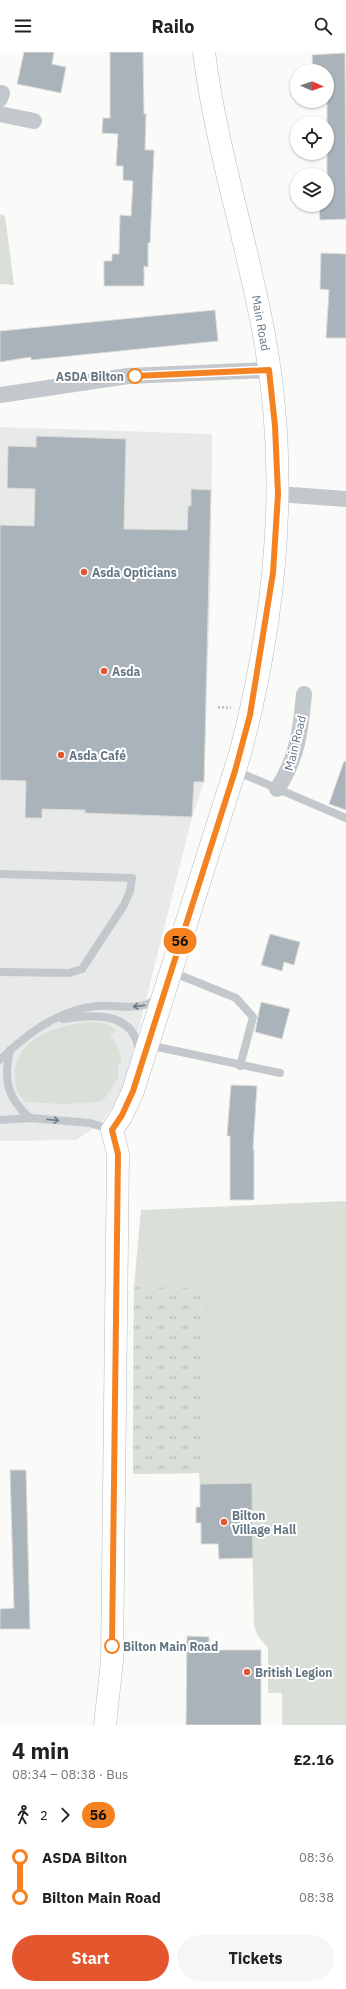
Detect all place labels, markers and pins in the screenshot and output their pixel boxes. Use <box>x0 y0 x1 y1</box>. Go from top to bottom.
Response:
marker: ASDA Bilton <box>127 368 143 384</box>
place label: ASDA Bilton <box>56 369 124 384</box>
place label: Asda Opticians <box>92 565 177 580</box>
marker: Asda Opticians <box>79 567 89 577</box>
place label: Asda <box>112 664 141 679</box>
marker: Asda <box>99 666 109 676</box>
place label: Asda Café <box>69 748 126 763</box>
marker: Asda Café <box>56 750 66 760</box>
place label: Bilton Village Hall <box>232 1508 296 1537</box>
marker: Bilton Village Hall <box>219 1517 229 1527</box>
marker: Bilton Main Road <box>104 1638 120 1654</box>
place label: Bilton Main Road <box>123 1639 218 1654</box>
place label: British Legion <box>255 1665 332 1680</box>
marker: British Legion <box>242 1667 252 1677</box>

